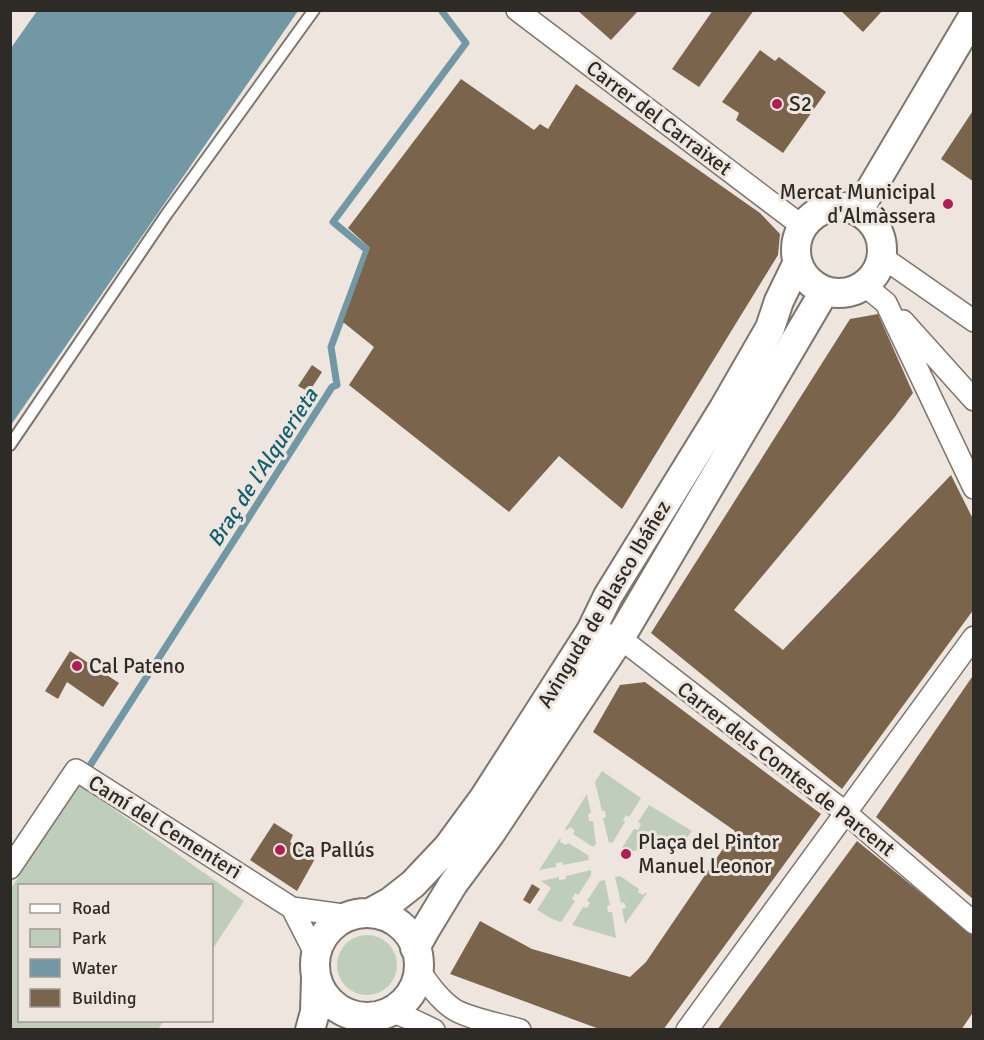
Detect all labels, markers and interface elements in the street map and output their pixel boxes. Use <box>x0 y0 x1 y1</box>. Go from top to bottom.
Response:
street label: Carrer del Carraixet <box>581 55 737 181</box>
place label: S2 <box>789 91 812 117</box>
marker: S2 <box>770 97 784 111</box>
place label: Mercat Municipal d'Almàssera <box>780 179 936 229</box>
marker: Mercat Municipal d'Almàssera <box>941 197 955 211</box>
water label: Braç de l'Alquerieta <box>201 382 324 552</box>
street label: Avinguda de Blasco Ibáñez <box>532 496 676 712</box>
place label: Cal Pateno <box>89 653 185 679</box>
marker: Cal Pateno <box>70 659 84 673</box>
street label: Carrer dels Comtes de Parcent <box>672 676 900 862</box>
street label: Camí del Cementeri <box>84 769 246 885</box>
place label: Plaça del Pintor Manuel Leonor <box>638 829 779 879</box>
place label: Ca Pallús <box>292 837 374 863</box>
marker: Ca Pallús <box>273 843 287 857</box>
marker: Plaça del Pintor Manuel Leonor <box>619 847 633 861</box>
legend <box>18 884 213 1022</box>
text: Road <box>72 897 111 919</box>
text: Park <box>72 927 107 949</box>
text: Water <box>72 957 118 979</box>
text: Building <box>72 987 136 1009</box>

